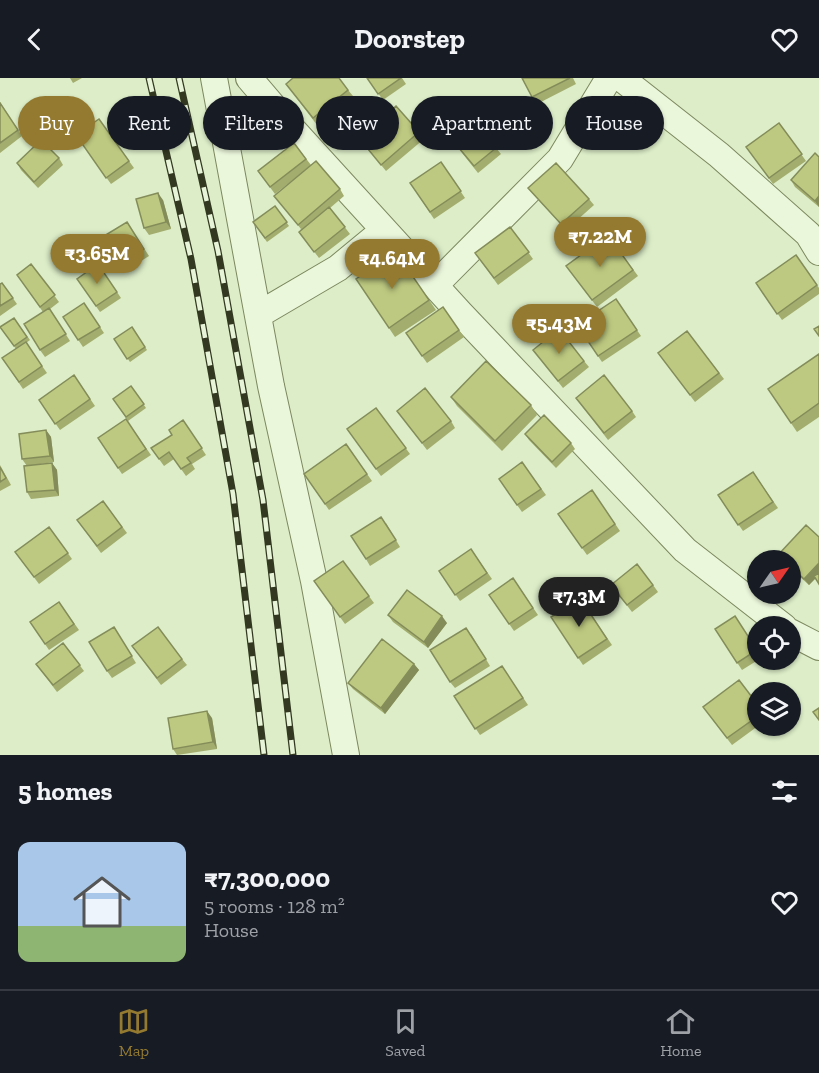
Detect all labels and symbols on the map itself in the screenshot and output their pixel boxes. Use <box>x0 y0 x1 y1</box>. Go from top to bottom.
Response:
pin: ₹7.22M <box>551 217 649 268</box>
pin: ₹3.65M <box>48 234 146 285</box>
pin: ₹4.64M <box>343 239 441 290</box>
pin: ₹5.43M <box>510 304 608 355</box>
north arrow <box>747 550 801 604</box>
pin: ₹7.3M <box>537 577 621 628</box>

